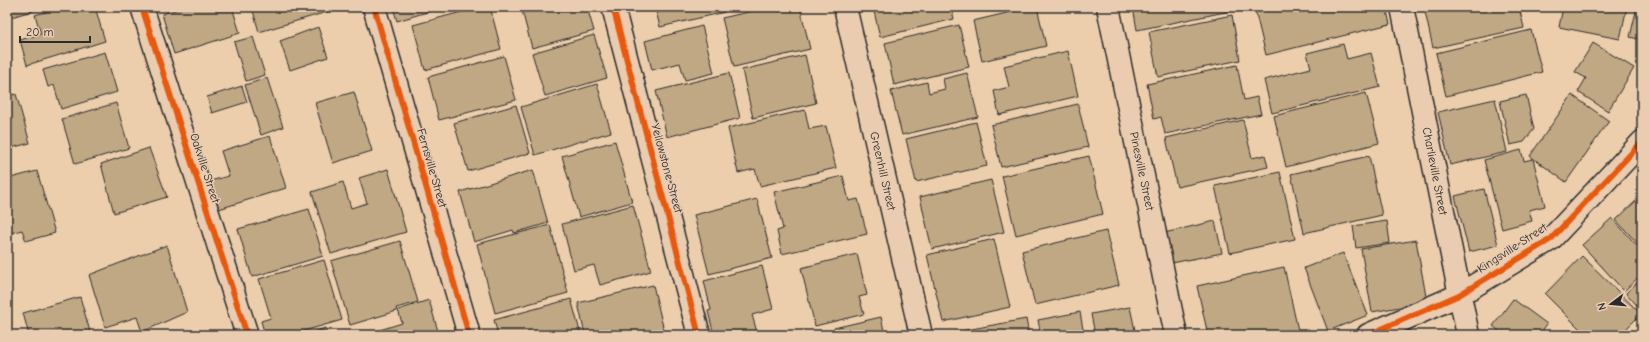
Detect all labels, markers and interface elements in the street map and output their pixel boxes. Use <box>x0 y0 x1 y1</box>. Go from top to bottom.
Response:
scale bar <box>20 18 90 44</box>
text: 20 m <box>26 25 54 39</box>
street label: Yellowstone Street <box>648 122 686 215</box>
street label: Charlieville Street <box>1420 126 1450 217</box>
street label: Fernsville Street <box>414 127 450 210</box>
street label: Greenhill Street <box>867 130 899 212</box>
street label: Pinesville Street <box>1127 130 1157 212</box>
street label: Oakville Street <box>187 131 223 205</box>
street label: Kingsville Street <box>1474 220 1550 276</box>
north arrow <box>1591 284 1631 324</box>
text: N <box>1595 301 1609 312</box>

